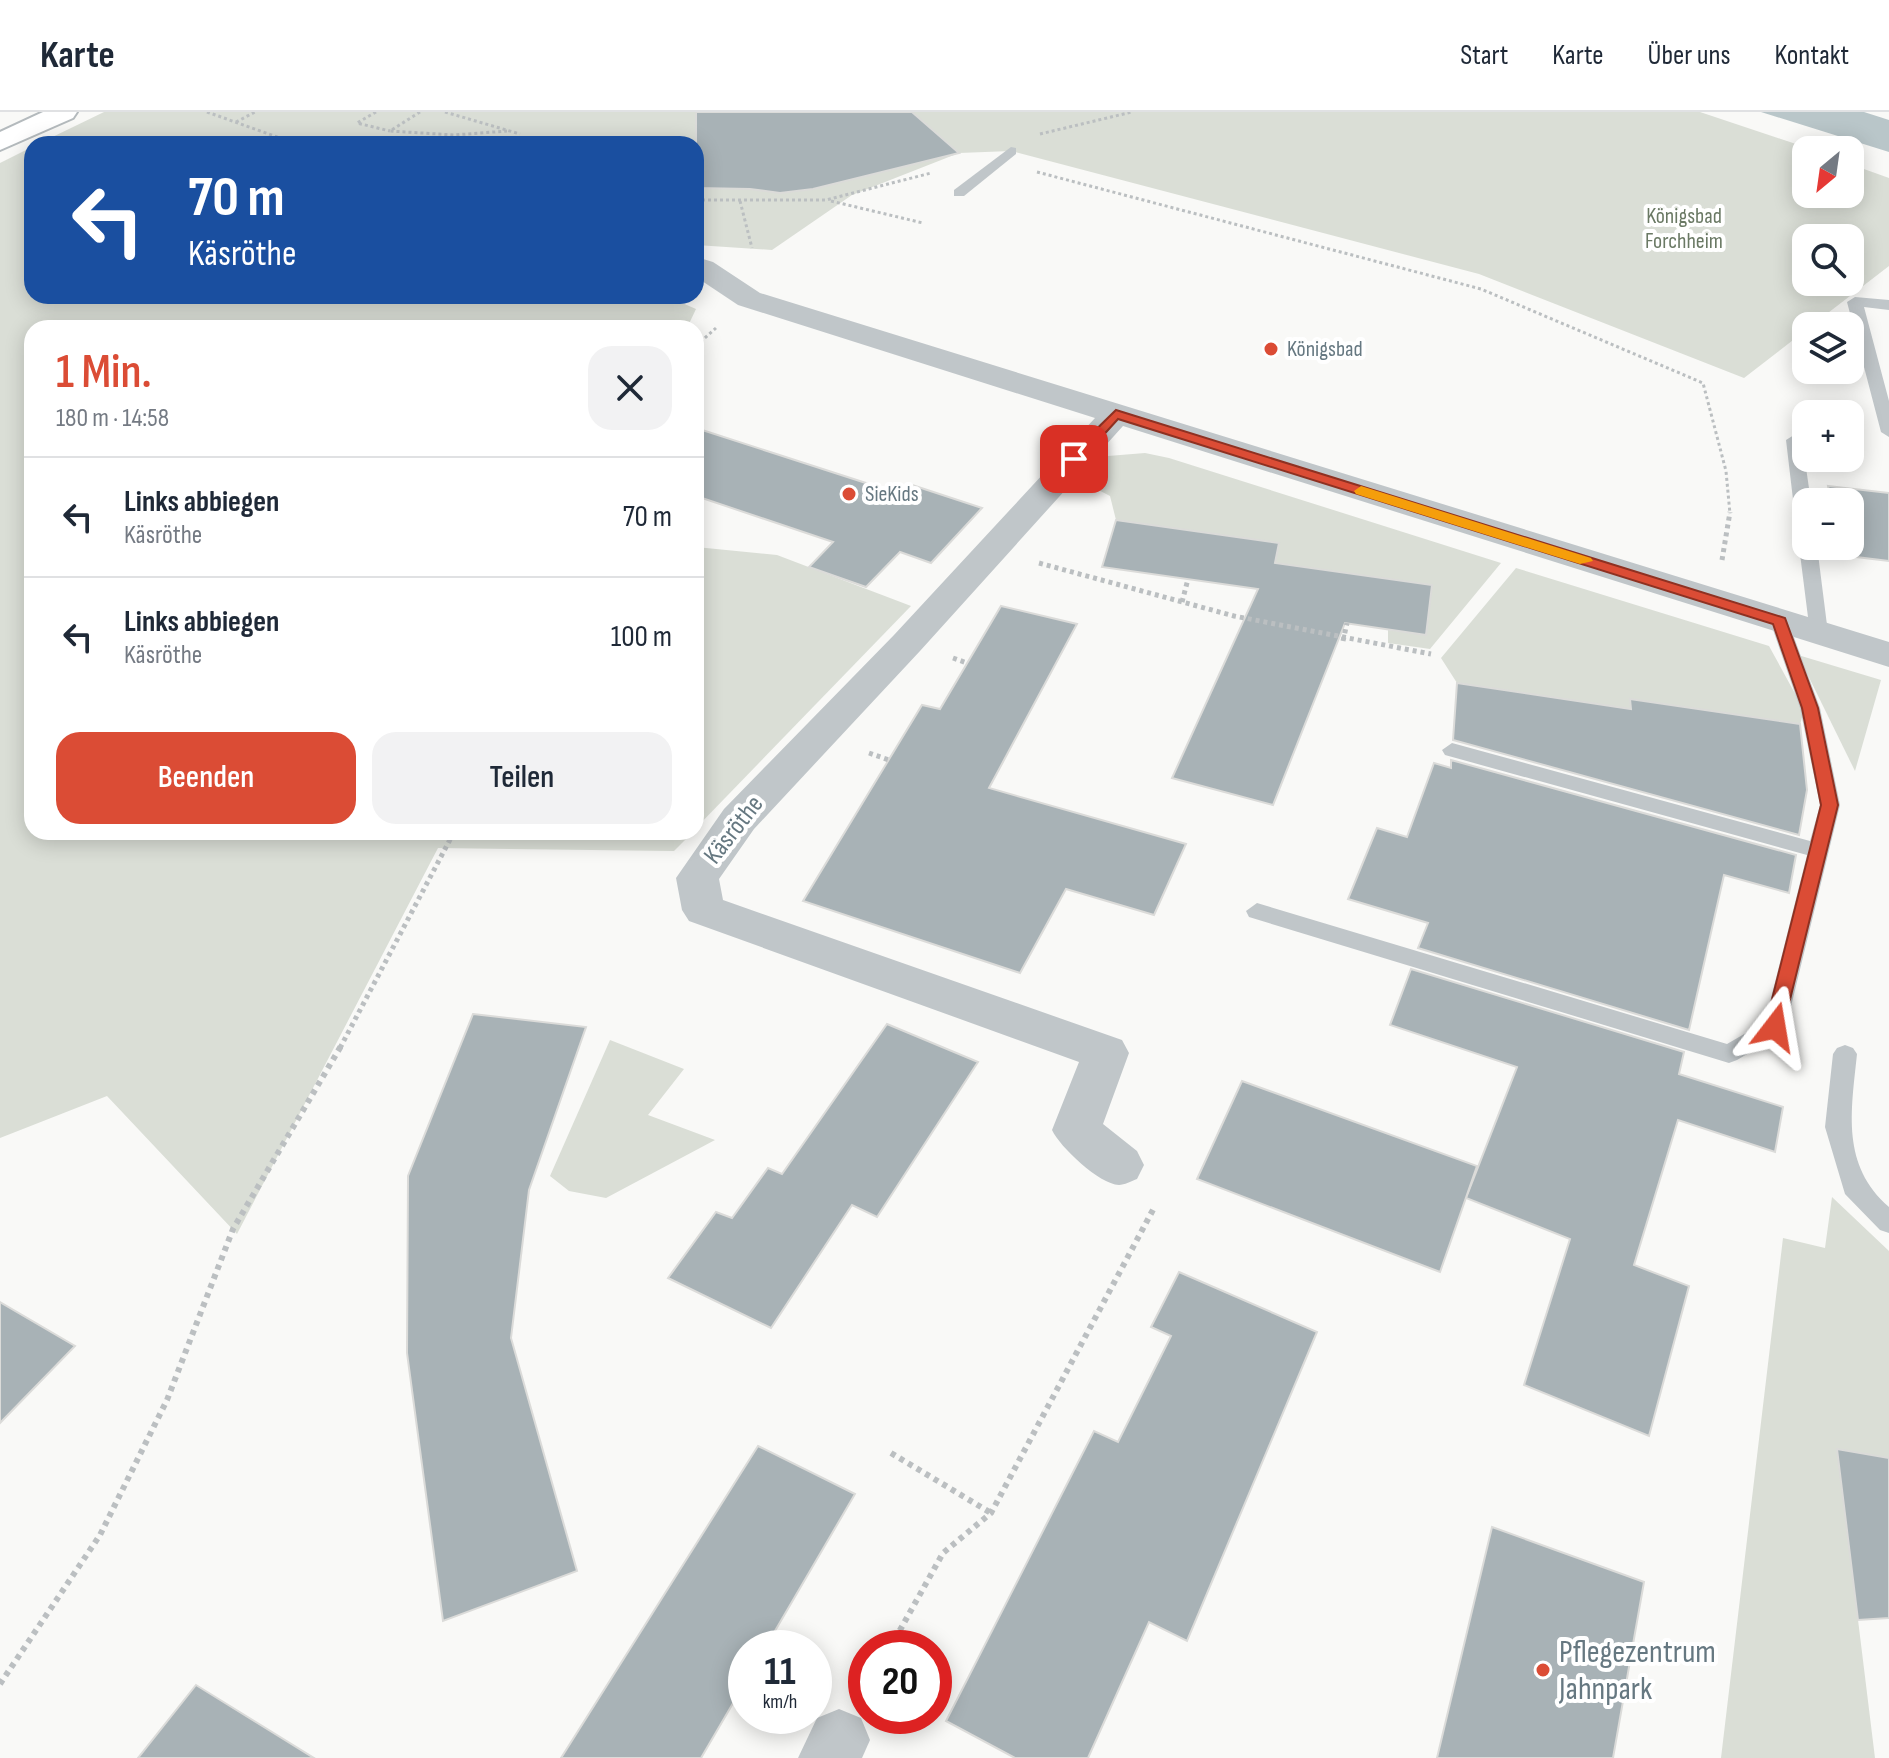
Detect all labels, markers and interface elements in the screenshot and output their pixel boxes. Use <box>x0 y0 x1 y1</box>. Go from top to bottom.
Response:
text: Karte <box>40 33 115 78</box>
text: Start <box>1460 39 1508 72</box>
text: Karte <box>1552 39 1604 72</box>
text: Über uns <box>1648 39 1731 72</box>
text: Kontakt <box>1775 39 1849 72</box>
north arrow <box>1792 136 1864 208</box>
map controls <box>1792 136 1864 560</box>
text: 70 m <box>188 165 285 232</box>
icon: left <box>56 168 160 272</box>
park label: Königsbad Forchheim <box>1645 203 1723 255</box>
button: search <box>1792 224 1864 296</box>
text: Käsröthe <box>188 233 296 276</box>
button: layers <box>1792 312 1864 384</box>
place label: Königsbad <box>1287 336 1363 363</box>
marker: Königsbad <box>1262 340 1280 358</box>
text: 1 Min. <box>56 344 152 401</box>
button: close <box>588 346 672 430</box>
button: + <box>1792 400 1864 472</box>
text: 180 m · 14:58 <box>56 403 169 434</box>
pin <box>1040 425 1108 493</box>
icon: arrive <box>1052 437 1096 481</box>
place label: SieKids <box>865 481 919 508</box>
text: Links abbiegen <box>124 484 279 520</box>
marker: SieKids <box>840 485 858 503</box>
button: − <box>1792 488 1864 560</box>
icon: left <box>56 495 100 539</box>
text: 70 m <box>623 499 672 535</box>
text: Käsröthe <box>124 520 202 551</box>
text: Links abbiegen <box>124 604 279 640</box>
icon: left <box>56 615 100 659</box>
text: 100 m <box>611 619 672 655</box>
text: Käsröthe <box>124 640 202 671</box>
button: Beenden <box>56 732 356 824</box>
button: Teilen <box>372 732 672 824</box>
street label: Käsröthe <box>698 790 770 870</box>
position arrow <box>1733 985 1817 1069</box>
speed limit sign: 20 <box>848 1630 952 1734</box>
place label: Pflegezentrum Jahnpark <box>1558 1633 1716 1709</box>
text: 11 <box>764 1648 796 1696</box>
marker: Pflegezentrum Jahnpark <box>1534 1661 1552 1679</box>
text: km/h <box>763 1690 797 1714</box>

